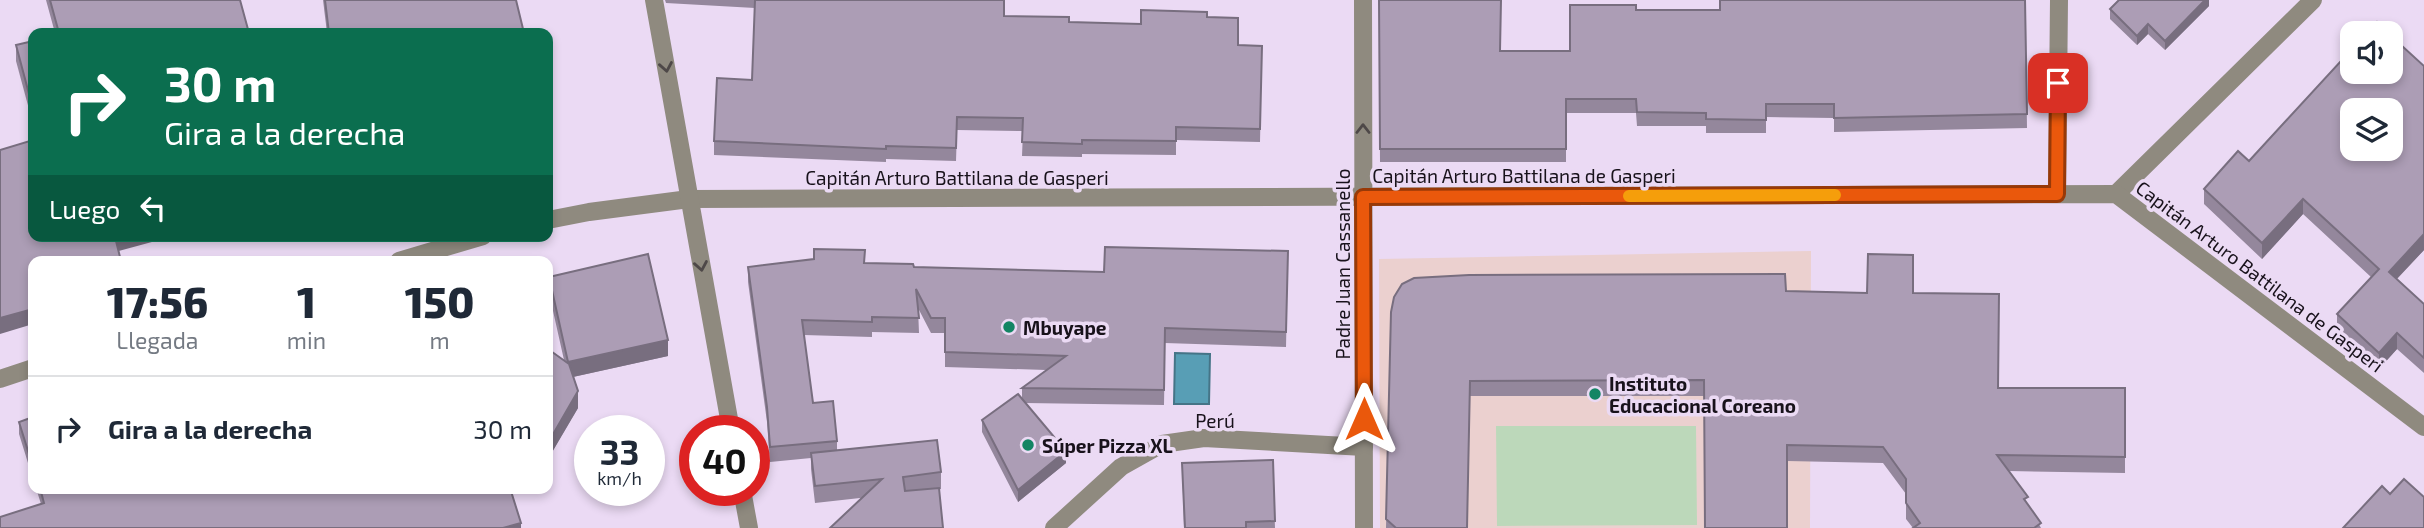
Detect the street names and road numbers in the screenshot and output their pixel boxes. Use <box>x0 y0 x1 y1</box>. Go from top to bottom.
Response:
street label: Capitán Arturo Battilana de Gasperi <box>1372 164 1676 187</box>
street label: Capitán Arturo Battilana de Gasperi <box>805 166 1109 189</box>
street label: Padre Juan Cassanello <box>1331 168 1354 360</box>
street label: Capitán Arturo Battilana de Gasperi <box>2132 175 2388 377</box>
street label: Perú <box>1195 409 1235 432</box>

